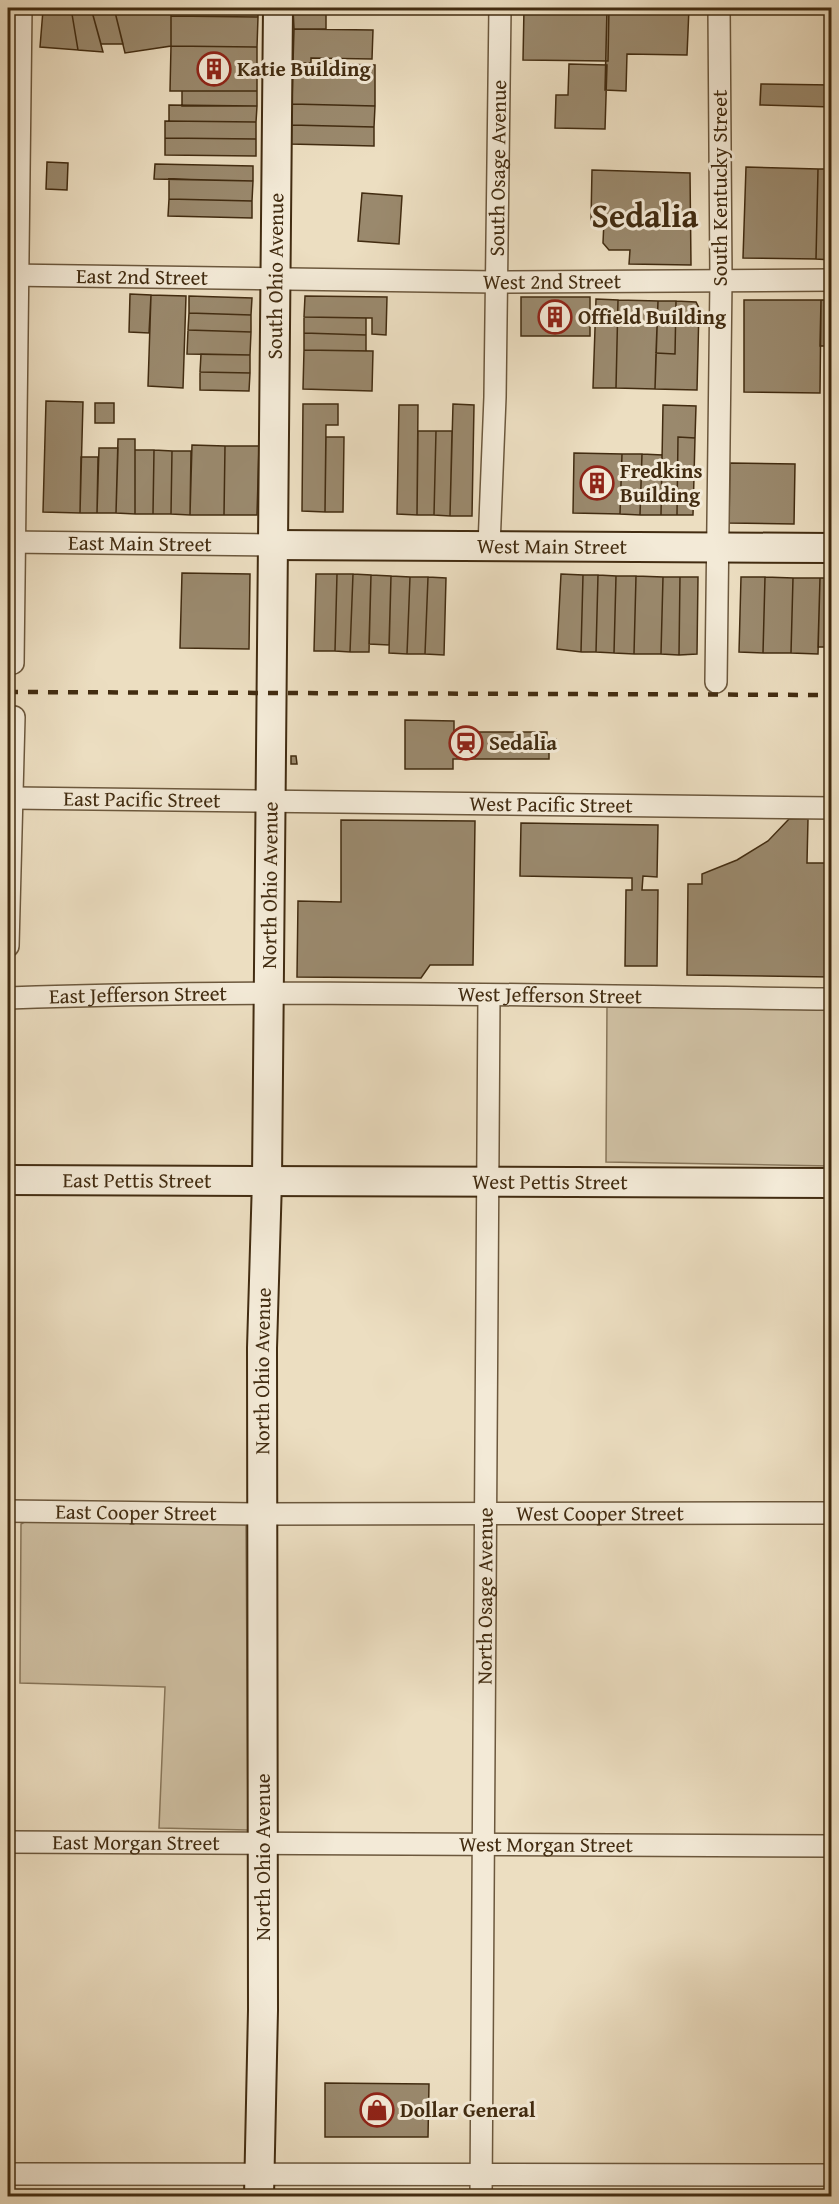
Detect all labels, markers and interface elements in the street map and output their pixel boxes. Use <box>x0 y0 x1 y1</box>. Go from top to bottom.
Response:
building icon: Katie Building <box>196 51 232 87</box>
place label: Katie Building <box>237 53 371 84</box>
street label: South Osage Avenue <box>481 79 514 257</box>
street label: South Kentucky Street <box>704 89 735 286</box>
district label: Sedalia <box>592 191 698 239</box>
street label: South Ohio Avenue <box>259 193 291 360</box>
street label: East 2nd Street <box>76 260 209 293</box>
street label: West 2nd Street <box>483 265 622 297</box>
building icon: Offield Building <box>537 299 573 335</box>
place label: Offield Building <box>578 301 727 332</box>
place label: Fredkins Building <box>620 455 702 510</box>
building icon: Fredkins Building <box>579 465 615 501</box>
street label: East Main Street <box>68 527 213 559</box>
street label: West Main Street <box>477 530 628 562</box>
station icon: Sedalia <box>448 725 484 761</box>
place label: Sedalia <box>489 727 557 758</box>
street label: East Pacific Street <box>63 783 221 816</box>
street label: West Pacific Street <box>469 788 633 821</box>
street label: North Ohio Avenue <box>253 801 286 969</box>
street label: East Jefferson Street <box>48 977 228 1012</box>
street label: West Jefferson Street <box>458 978 643 1011</box>
street label: East Pettis Street <box>62 1164 212 1196</box>
street label: West Pettis Street <box>472 1166 628 1197</box>
street label: North Ohio Avenue <box>246 1287 279 1455</box>
street label: East Cooper Street <box>55 1496 217 1528</box>
street label: West Cooper Street <box>516 1497 684 1529</box>
street label: North Osage Avenue <box>468 1507 501 1685</box>
street label: North Ohio Avenue <box>247 1773 278 1941</box>
street label: East Morgan Street <box>52 1826 220 1858</box>
street label: West Morgan Street <box>459 1828 634 1860</box>
shop icon: Dollar General <box>359 2092 395 2128</box>
place label: Dollar General <box>400 2094 536 2125</box>

